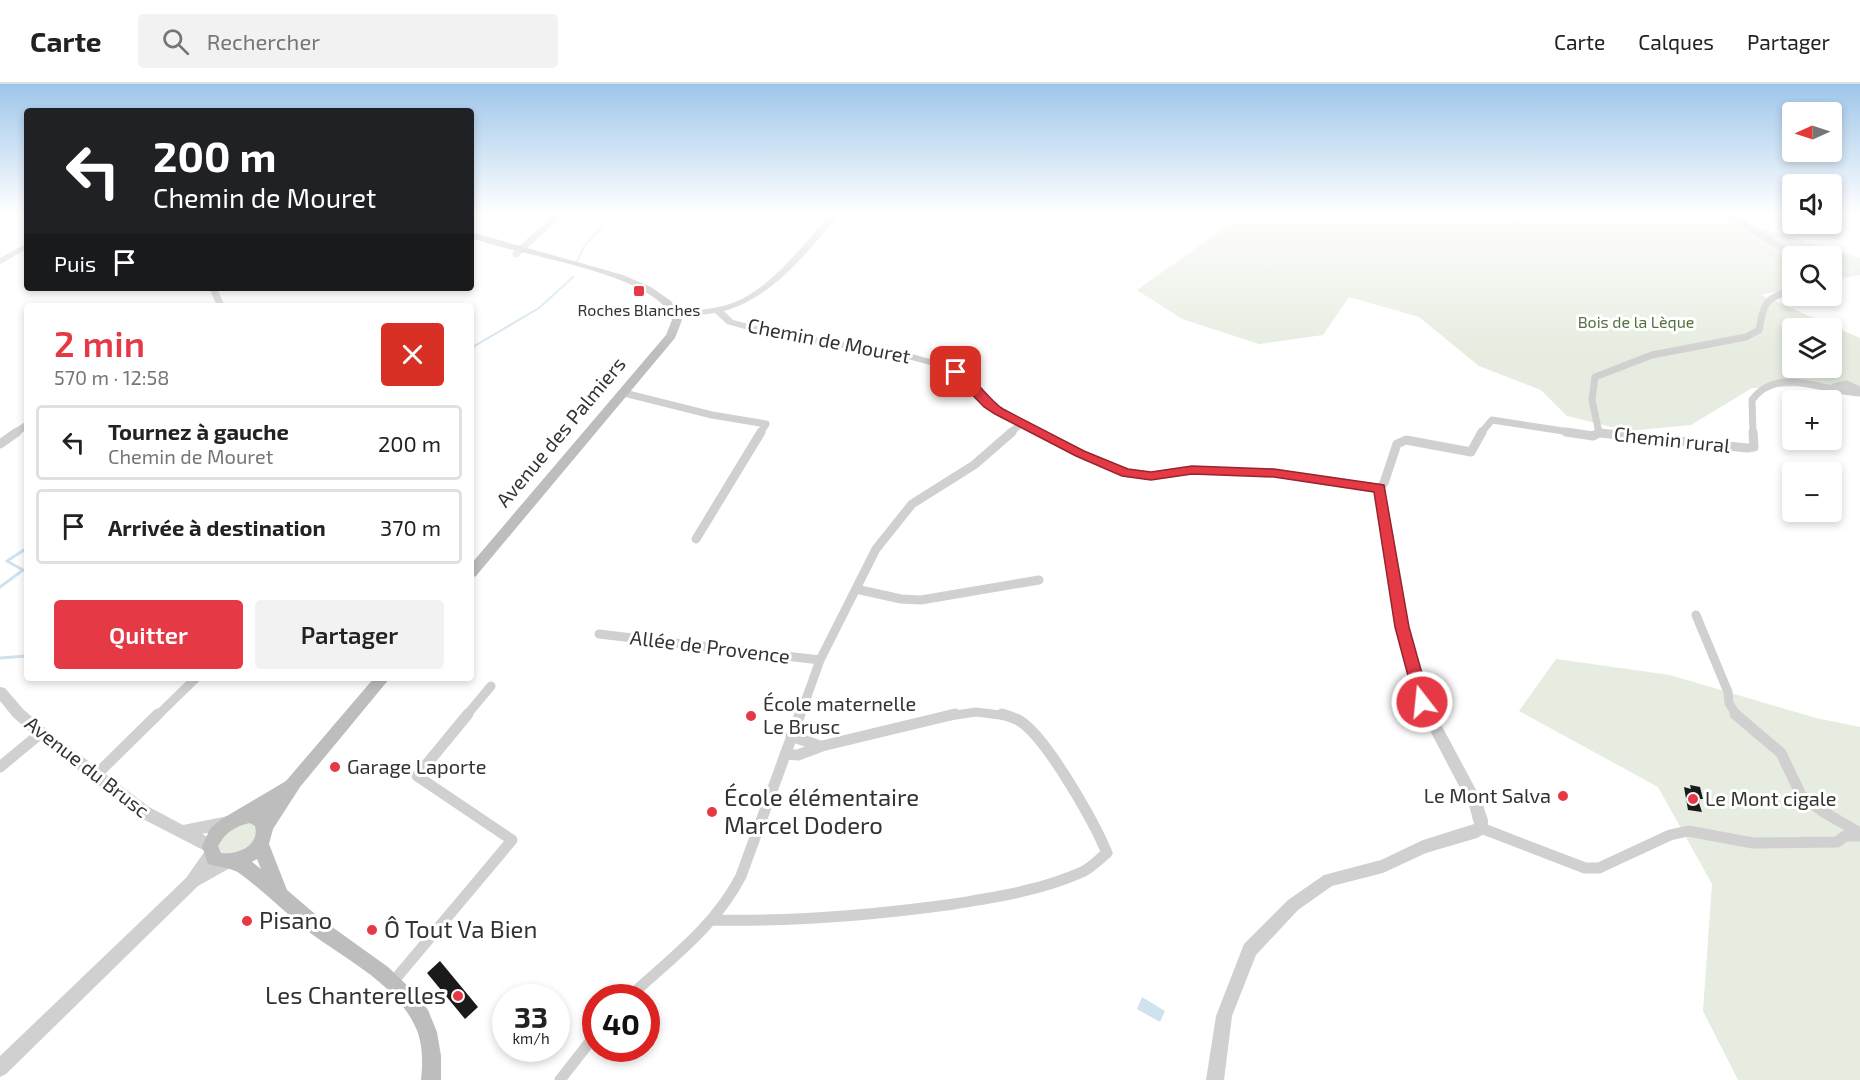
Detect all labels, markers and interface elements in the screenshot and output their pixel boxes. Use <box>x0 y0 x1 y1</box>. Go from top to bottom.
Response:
search box <box>138 14 558 68</box>
text: Carte <box>30 24 102 58</box>
icon: search <box>159 25 192 58</box>
text: Rechercher <box>207 28 320 54</box>
text: Carte <box>1554 29 1605 54</box>
text: Calques <box>1638 29 1714 54</box>
text: Partager <box>1747 29 1830 54</box>
north arrow <box>1782 102 1842 162</box>
map controls <box>1782 102 1842 522</box>
text: 200 m <box>153 130 276 180</box>
icon: left <box>54 132 132 210</box>
button: sound <box>1782 174 1842 234</box>
text: Chemin de Mouret <box>153 181 376 213</box>
icon: arrive <box>108 246 141 279</box>
button: search <box>1782 246 1842 306</box>
text: Puis <box>54 250 96 276</box>
marker: Roches Blanches <box>632 284 646 298</box>
place label: Roches Blanches <box>578 300 700 319</box>
street label: Chemin de Mouret <box>746 312 913 368</box>
park label: Bois de la Lèque <box>1578 312 1694 331</box>
button: layers <box>1782 318 1842 378</box>
text: 2 min <box>54 321 145 364</box>
button: close <box>381 323 444 386</box>
pin <box>930 346 981 397</box>
street label: Avenue des Palmiers <box>491 352 630 511</box>
icon: arrive <box>939 355 972 388</box>
text: 570 m · 12:58 <box>54 365 169 389</box>
button: + <box>1782 390 1842 450</box>
text: Tournez à gauche <box>108 418 289 444</box>
street label: Chemin rural <box>1613 421 1731 457</box>
icon: left <box>57 426 90 459</box>
text: 200 m <box>378 430 441 456</box>
text: Chemin de Mouret <box>108 444 273 468</box>
button: − <box>1782 462 1842 522</box>
icon: arrive <box>57 510 90 543</box>
text: Arrivée à destination <box>108 514 326 540</box>
text: 370 m <box>380 514 441 540</box>
button: Quitter <box>54 600 243 669</box>
button: Partager <box>255 600 444 669</box>
street label: Allée de Provence <box>629 624 791 668</box>
position arrow <box>1390 670 1454 734</box>
place label: École maternelle Le Brusc <box>763 691 916 738</box>
marker: École maternelle Le Brusc <box>744 709 758 723</box>
street label: Avenue du Brusc <box>21 710 154 822</box>
place label: Garage Laporte <box>347 754 486 778</box>
marker: Garage Laporte <box>328 760 342 774</box>
place label: École élémentaire Marcel Dodero <box>724 782 919 839</box>
place label: Le Mont Salva <box>1424 783 1551 807</box>
place label: Le Mont cigale <box>1705 786 1837 810</box>
marker: Le Mont Salva <box>1556 789 1570 803</box>
marker: Le Mont cigale <box>1686 792 1700 806</box>
marker: École élémentaire Marcel Dodero <box>705 805 719 819</box>
place label: Pisano <box>259 905 332 934</box>
marker: Pisano <box>240 914 254 928</box>
place label: Ô Tout Va Bien <box>384 914 537 943</box>
marker: Ô Tout Va Bien <box>365 923 379 937</box>
place label: Les Chanterelles <box>265 980 446 1009</box>
speed limit sign: 40 <box>582 984 660 1062</box>
marker: Les Chanterelles <box>451 989 465 1003</box>
text: 33 <box>514 998 548 1034</box>
text: km/h <box>512 1029 550 1047</box>

